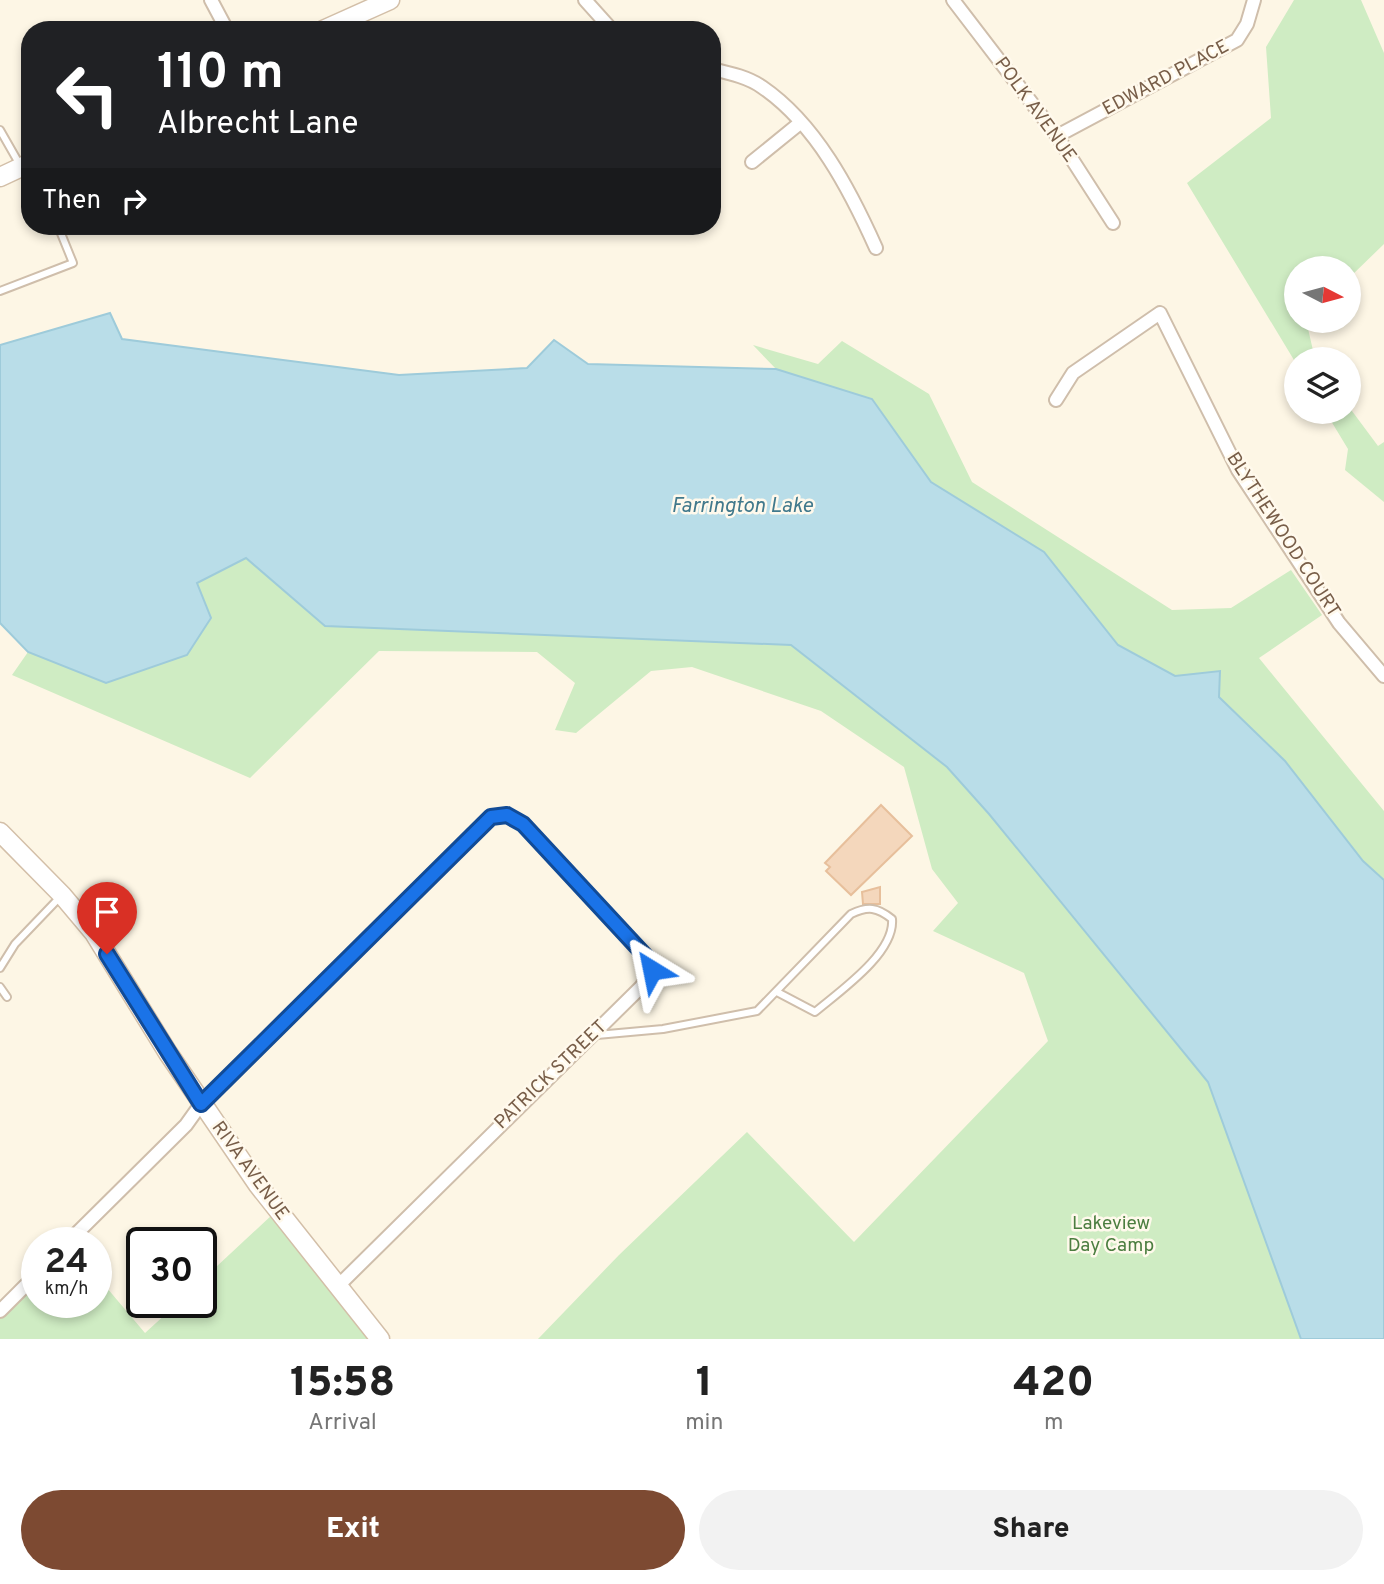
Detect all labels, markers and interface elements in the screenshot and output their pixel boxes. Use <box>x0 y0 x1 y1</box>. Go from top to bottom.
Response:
street label: EDWARD PLACE <box>1099 35 1233 121</box>
text: 110 m <box>157 44 284 106</box>
icon: left <box>42 49 133 140</box>
street label: POLK AVENUE <box>989 52 1081 168</box>
text: Albrecht Lane <box>157 105 358 145</box>
icon: right <box>115 182 153 220</box>
text: Then <box>42 185 101 218</box>
north arrow <box>1284 256 1362 332</box>
map controls <box>1284 256 1361 424</box>
button: layers <box>1284 347 1361 424</box>
street label: BLYTHEWOOD COURT <box>1221 448 1345 622</box>
water label: Farrington Lake <box>671 493 814 520</box>
pin <box>77 882 137 954</box>
icon: arrive <box>88 893 126 931</box>
position arrow <box>615 933 689 1007</box>
street label: PATRICK STREET <box>490 1015 612 1135</box>
street label: RIVA AVENUE <box>206 1117 294 1225</box>
park label: Lakeview Day Camp <box>1068 1212 1154 1258</box>
speed limit sign: 30 <box>126 1227 217 1318</box>
text: 24 <box>45 1241 88 1285</box>
text: km/h <box>45 1278 88 1301</box>
text: 15:58 <box>290 1358 395 1411</box>
text: 1 <box>696 1358 713 1411</box>
text: 420 <box>1013 1358 1094 1411</box>
text: Arrival <box>308 1409 377 1438</box>
text: min <box>685 1409 723 1438</box>
text: m <box>1044 1409 1063 1438</box>
button: Exit <box>21 1490 685 1570</box>
button: Share <box>699 1490 1363 1570</box>

